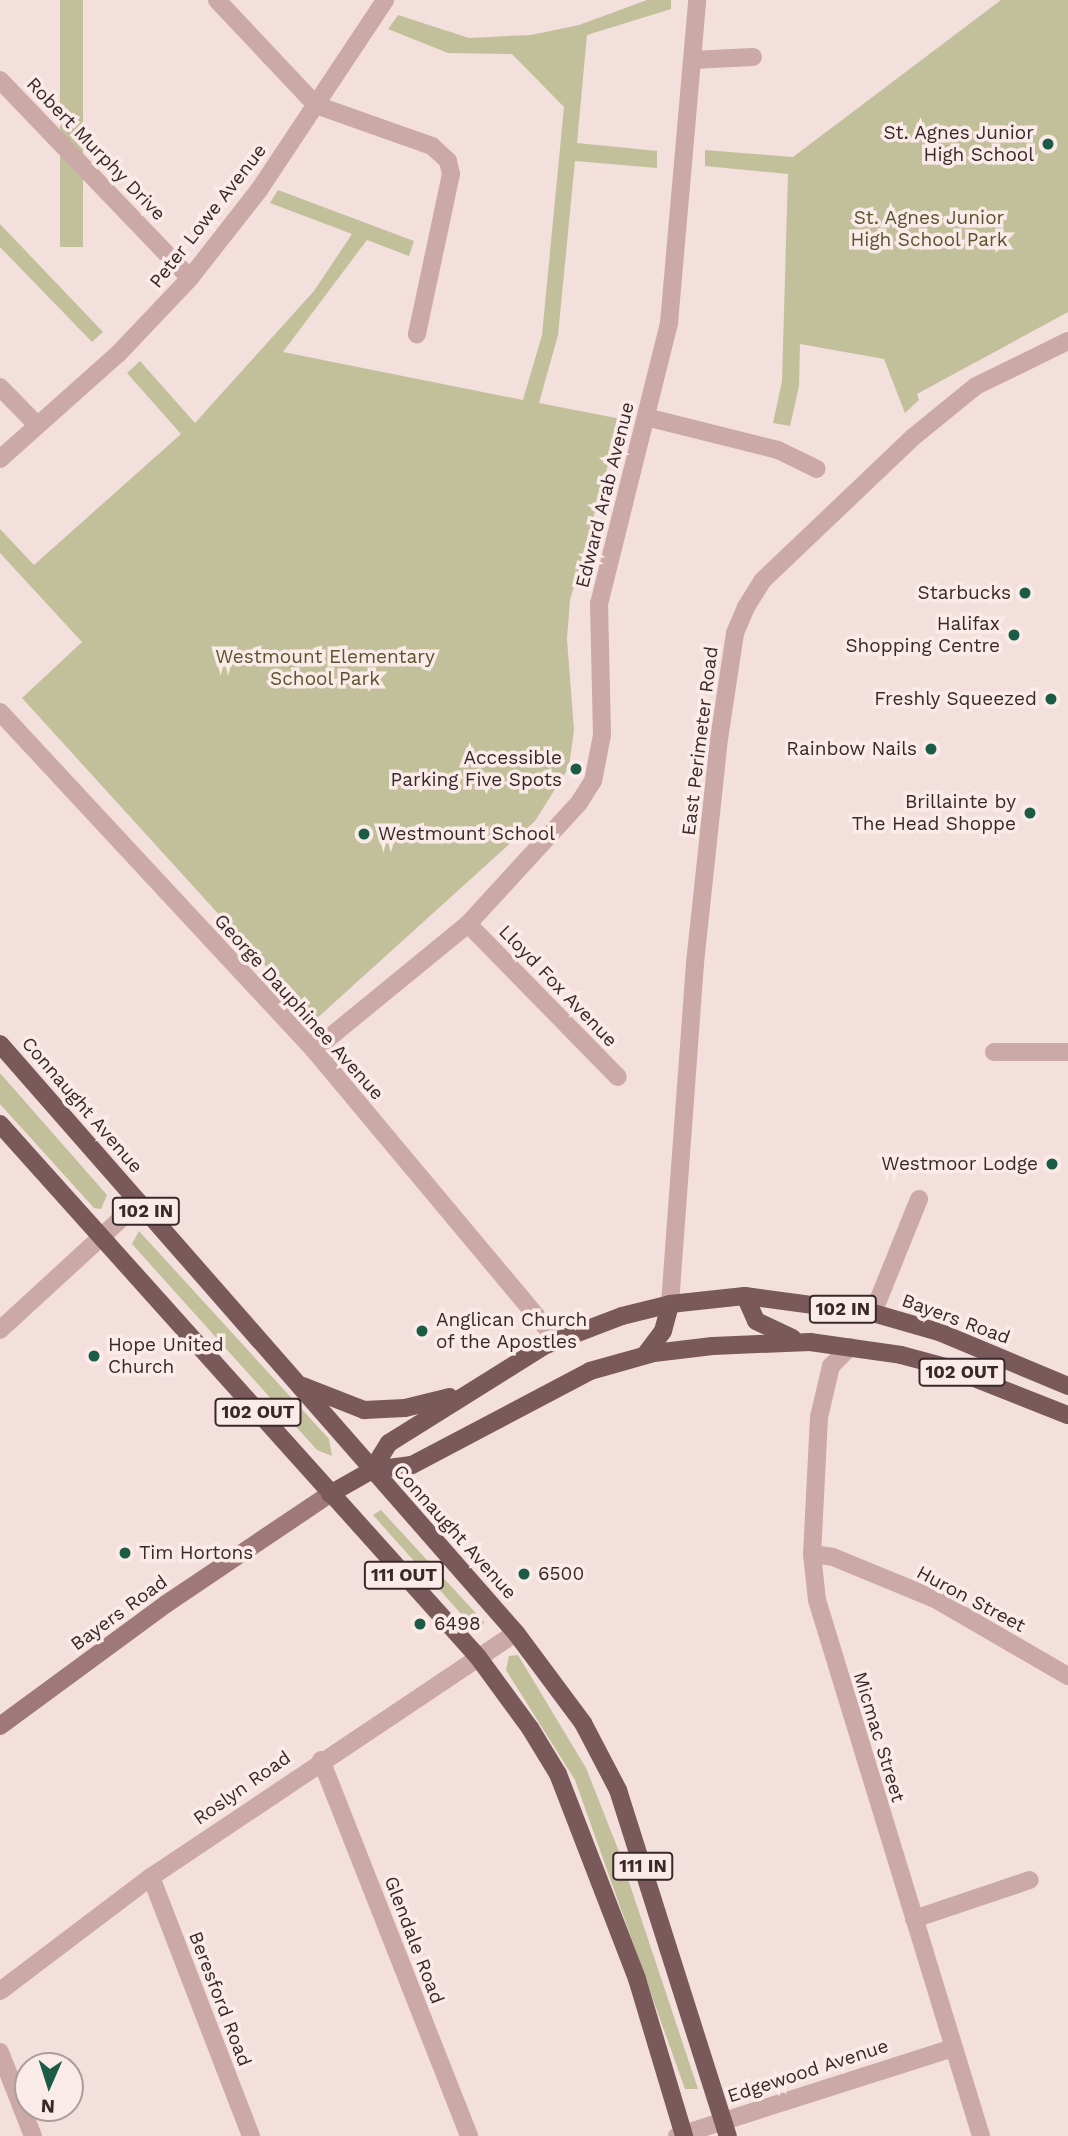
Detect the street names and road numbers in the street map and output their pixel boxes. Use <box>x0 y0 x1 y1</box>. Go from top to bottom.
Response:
street label: Robert Murphy Drive <box>22 72 170 226</box>
street label: Peter Lowe Avenue <box>144 139 272 293</box>
street label: Edward Arab Avenue <box>571 399 639 591</box>
street label: East Perimeter Road <box>677 645 723 837</box>
street label: George Dauphinee Avenue <box>209 909 389 1105</box>
street label: Lloyd Fox Avenue <box>494 920 622 1052</box>
street label: Connaught Avenue <box>16 1032 148 1178</box>
road number: 102 IN <box>111 1196 181 1226</box>
street label: Bayers Road <box>899 1289 1013 1349</box>
road number: 102 IN <box>808 1294 878 1324</box>
road number: 102 OUT <box>918 1358 1006 1386</box>
road number: 102 OUT <box>214 1398 302 1427</box>
street label: Connaught Avenue <box>388 1460 522 1604</box>
road number: 111 OUT <box>364 1560 444 1590</box>
street label: Huron Street <box>913 1561 1029 1637</box>
street label: Bayers Road <box>66 1570 172 1656</box>
street label: Micmac Street <box>848 1669 910 1805</box>
street label: Roslyn Road <box>189 1746 295 1830</box>
road number: 111 IN <box>612 1852 674 1880</box>
street label: Glendale Road <box>379 1873 449 2007</box>
street label: Beresford Road <box>184 1928 256 2070</box>
street label: Edgewood Avenue <box>724 2034 892 2108</box>

